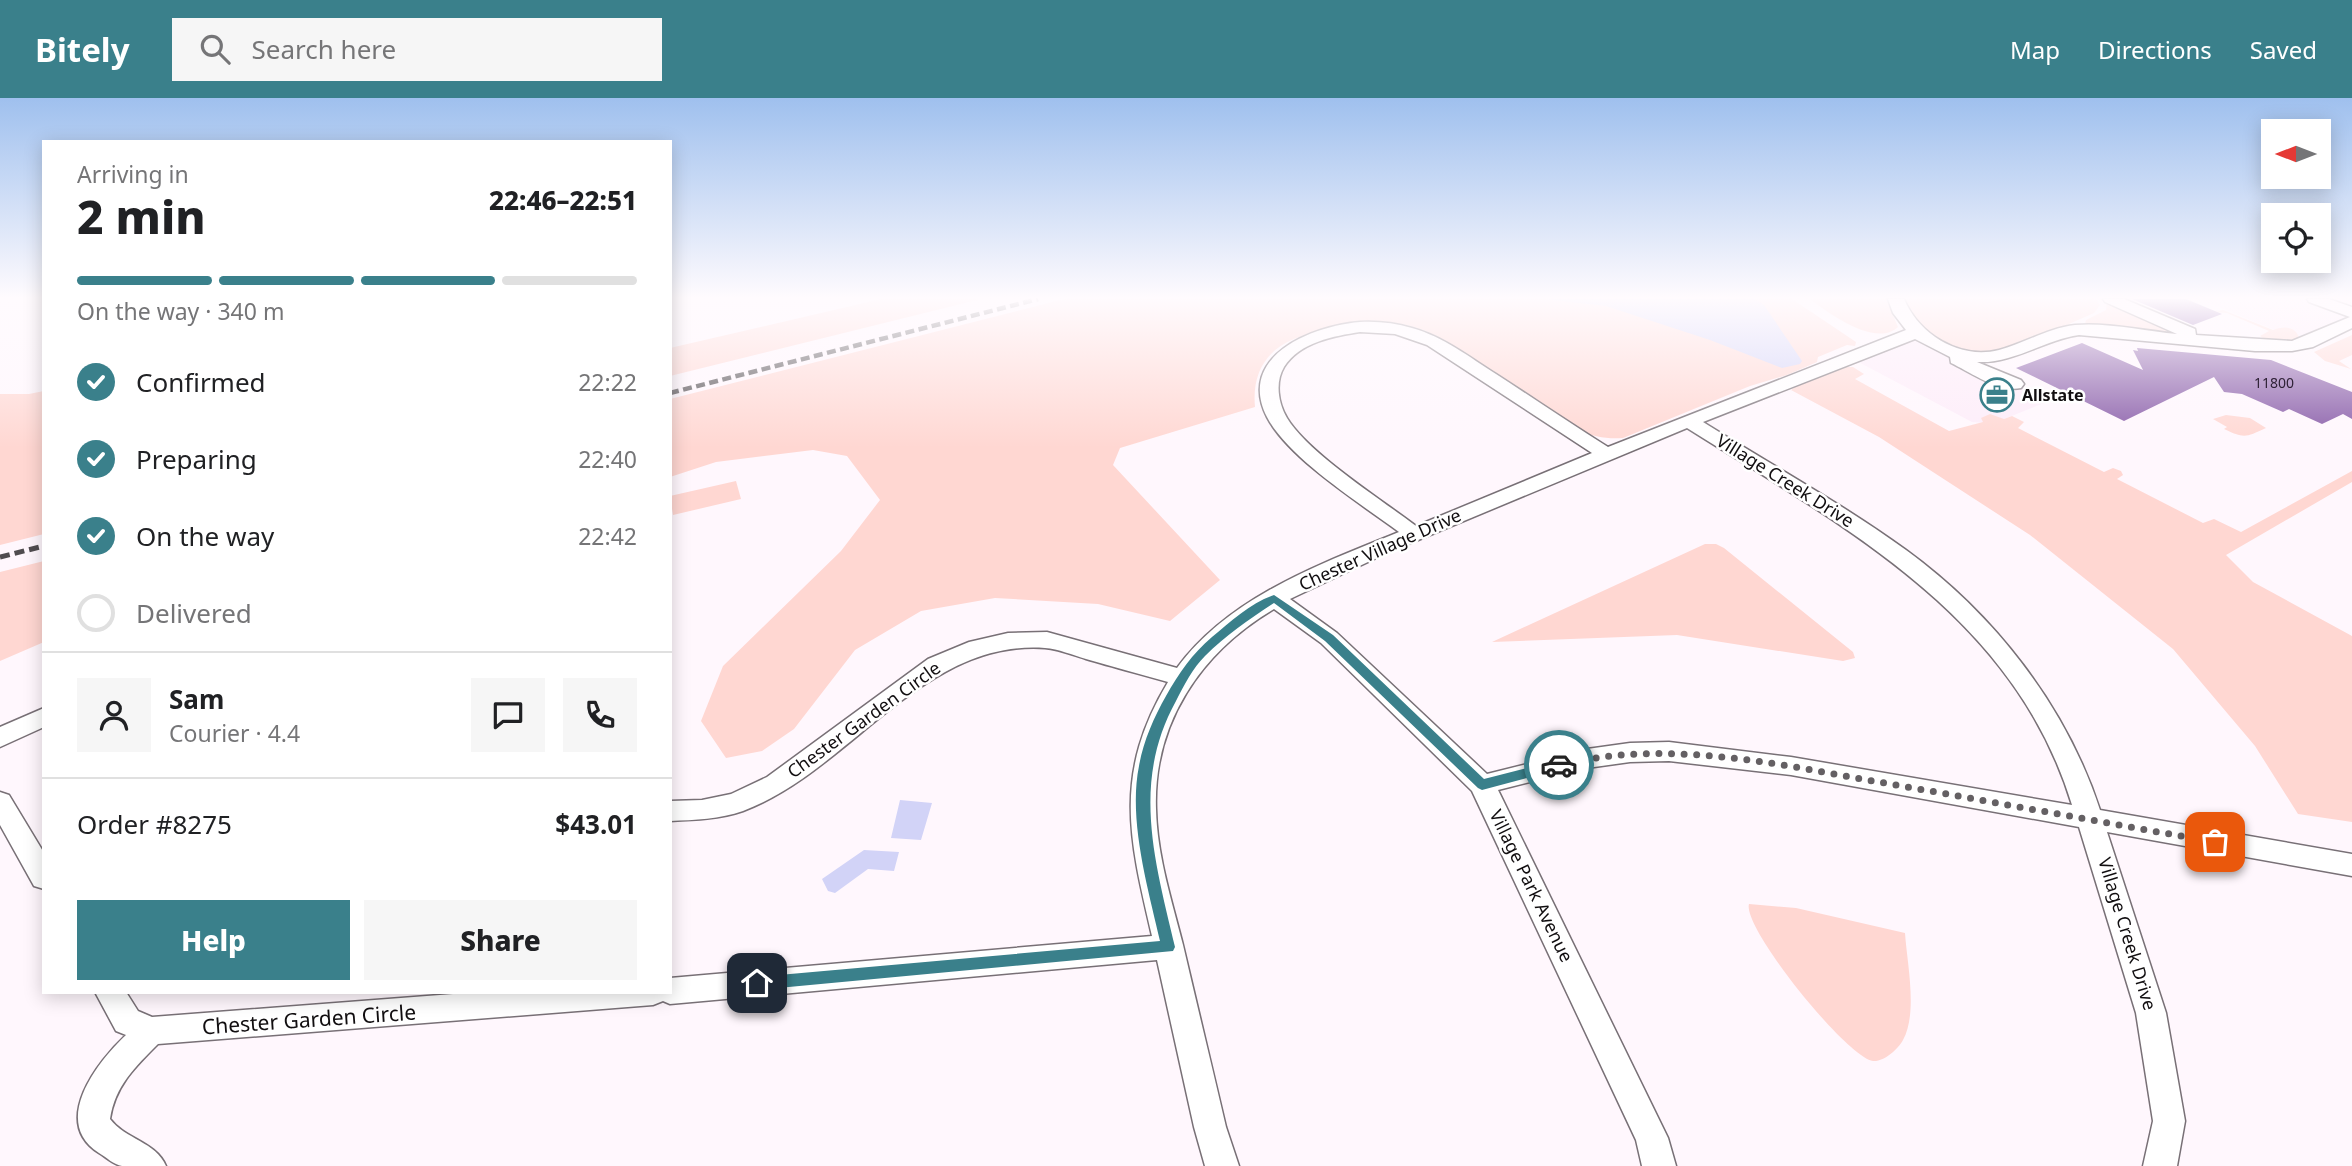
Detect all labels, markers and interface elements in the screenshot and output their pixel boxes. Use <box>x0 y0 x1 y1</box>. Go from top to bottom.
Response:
search box <box>172 18 662 81</box>
text: Bitely <box>35 27 130 72</box>
icon: search <box>196 30 234 68</box>
text: Search here <box>252 31 396 67</box>
text: Map <box>2010 33 2060 66</box>
text: Directions <box>2098 33 2212 66</box>
text: Saved <box>2250 33 2317 66</box>
north arrow <box>2261 119 2331 189</box>
map controls <box>2261 119 2331 273</box>
text: Arriving in <box>77 158 189 190</box>
text: 22:46–22:51 <box>489 182 637 218</box>
text: 2 min <box>77 185 206 247</box>
button: locate <box>2261 203 2331 273</box>
text: On the way · 340 m <box>77 295 284 327</box>
icon: check <box>77 363 115 401</box>
text: Confirmed <box>136 364 266 400</box>
text: 22:22 <box>578 366 637 398</box>
house number: 11800 <box>2254 373 2294 392</box>
office icon: Allstate <box>1978 376 2016 414</box>
place label: Allstate <box>2022 384 2084 406</box>
street label: Village Creek Drive <box>1712 428 1859 532</box>
icon: check <box>77 440 115 478</box>
text: Preparing <box>136 441 257 477</box>
text: 22:40 <box>578 443 637 475</box>
street label: Chester Village Drive <box>1295 502 1465 596</box>
icon: check <box>77 517 115 555</box>
text: On the way <box>136 518 274 554</box>
text: 22:42 <box>578 520 637 552</box>
text: Delivered <box>136 595 252 631</box>
street label: Chester Garden Circle <box>782 655 945 783</box>
button: person <box>77 678 151 752</box>
button: chat <box>471 678 545 752</box>
button: phone <box>563 678 637 752</box>
text: Sam <box>169 681 224 717</box>
text: Courier · 4.4 <box>169 717 300 749</box>
courier <box>1524 730 1594 800</box>
icon: car <box>1540 746 1578 784</box>
street label: Village Park Avenue <box>1485 805 1579 966</box>
text: Order #8275 <box>77 806 232 842</box>
text: $43.01 <box>555 806 637 842</box>
pin <box>2185 812 2245 872</box>
icon: bag <box>2196 823 2234 861</box>
street label: Village Creek Drive <box>2093 855 2163 1013</box>
button: Help <box>77 900 350 980</box>
button: Share <box>364 900 637 980</box>
pin <box>727 953 787 1013</box>
icon: home <box>738 964 776 1002</box>
street label: Chester Garden Circle <box>201 998 417 1040</box>

